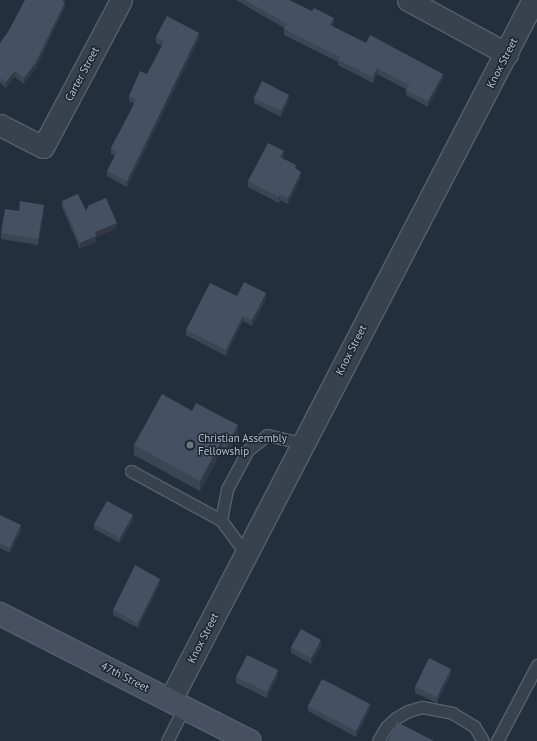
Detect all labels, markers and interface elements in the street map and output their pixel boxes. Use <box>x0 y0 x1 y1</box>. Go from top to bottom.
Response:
street label: Knox Street <box>484 36 520 90</box>
street label: Carter Street <box>62 45 102 103</box>
street label: Knox Street <box>333 323 369 377</box>
place label: Christian Assembly Fellowship <box>198 432 287 458</box>
marker: Christian Assembly Fellowship <box>185 440 195 450</box>
street label: Knox Street <box>185 611 221 665</box>
street label: 47th Street <box>99 659 151 695</box>

